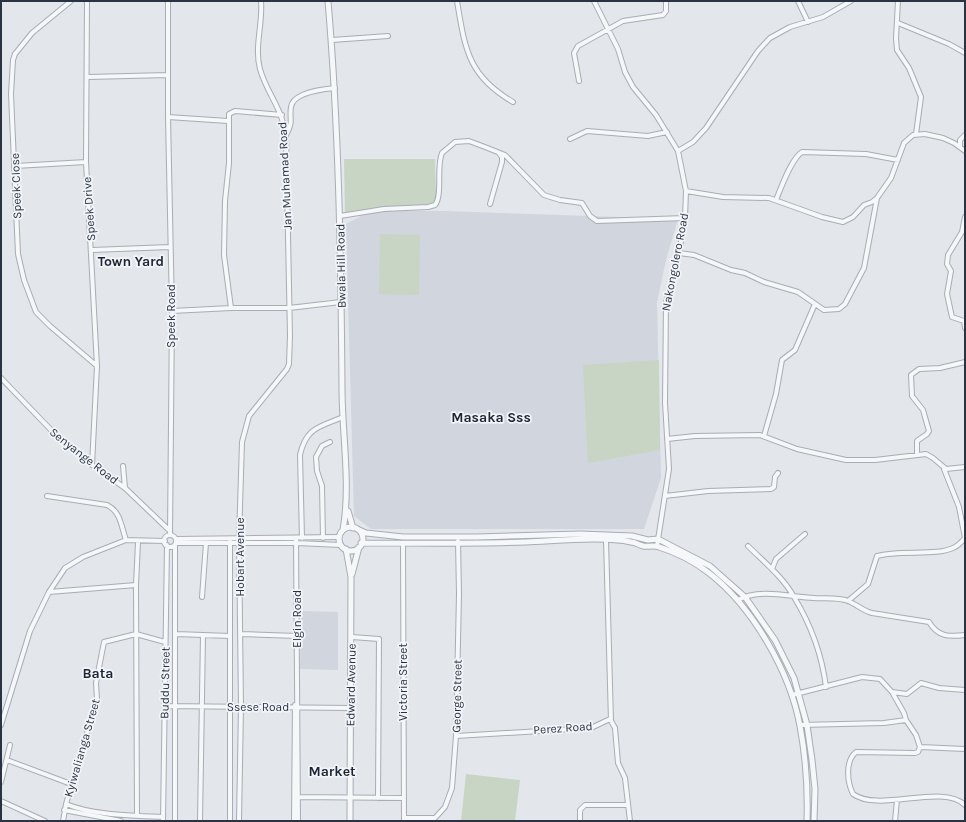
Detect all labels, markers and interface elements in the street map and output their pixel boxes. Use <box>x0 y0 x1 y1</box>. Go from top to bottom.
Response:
street label: Jan Muhamad Road <box>275 122 295 230</box>
street label: Speek Close <box>8 153 24 219</box>
street label: Speek Drive <box>80 176 98 242</box>
street label: Nakongolero Road <box>659 212 691 312</box>
street label: Bwala Hill Road <box>333 224 349 308</box>
district label: Town Yard <box>98 253 164 270</box>
street label: Speek Road <box>164 284 178 348</box>
district label: Masaka Sss <box>451 409 531 426</box>
street label: Senyange Road <box>47 425 121 487</box>
street label: Hobart Avenue <box>233 517 247 597</box>
street label: Elgin Road <box>290 590 304 648</box>
street label: Edward Avenue <box>343 643 359 727</box>
street label: Victoria Street <box>396 643 410 721</box>
street label: Buddu Street <box>157 646 173 719</box>
street label: George Street <box>449 659 465 733</box>
district label: Bata <box>83 665 113 682</box>
street label: Kyiwalianga Street <box>61 697 103 799</box>
street label: Ssese Road <box>227 700 289 714</box>
street label: Perez Road <box>533 719 593 737</box>
district label: Market <box>308 763 356 780</box>

